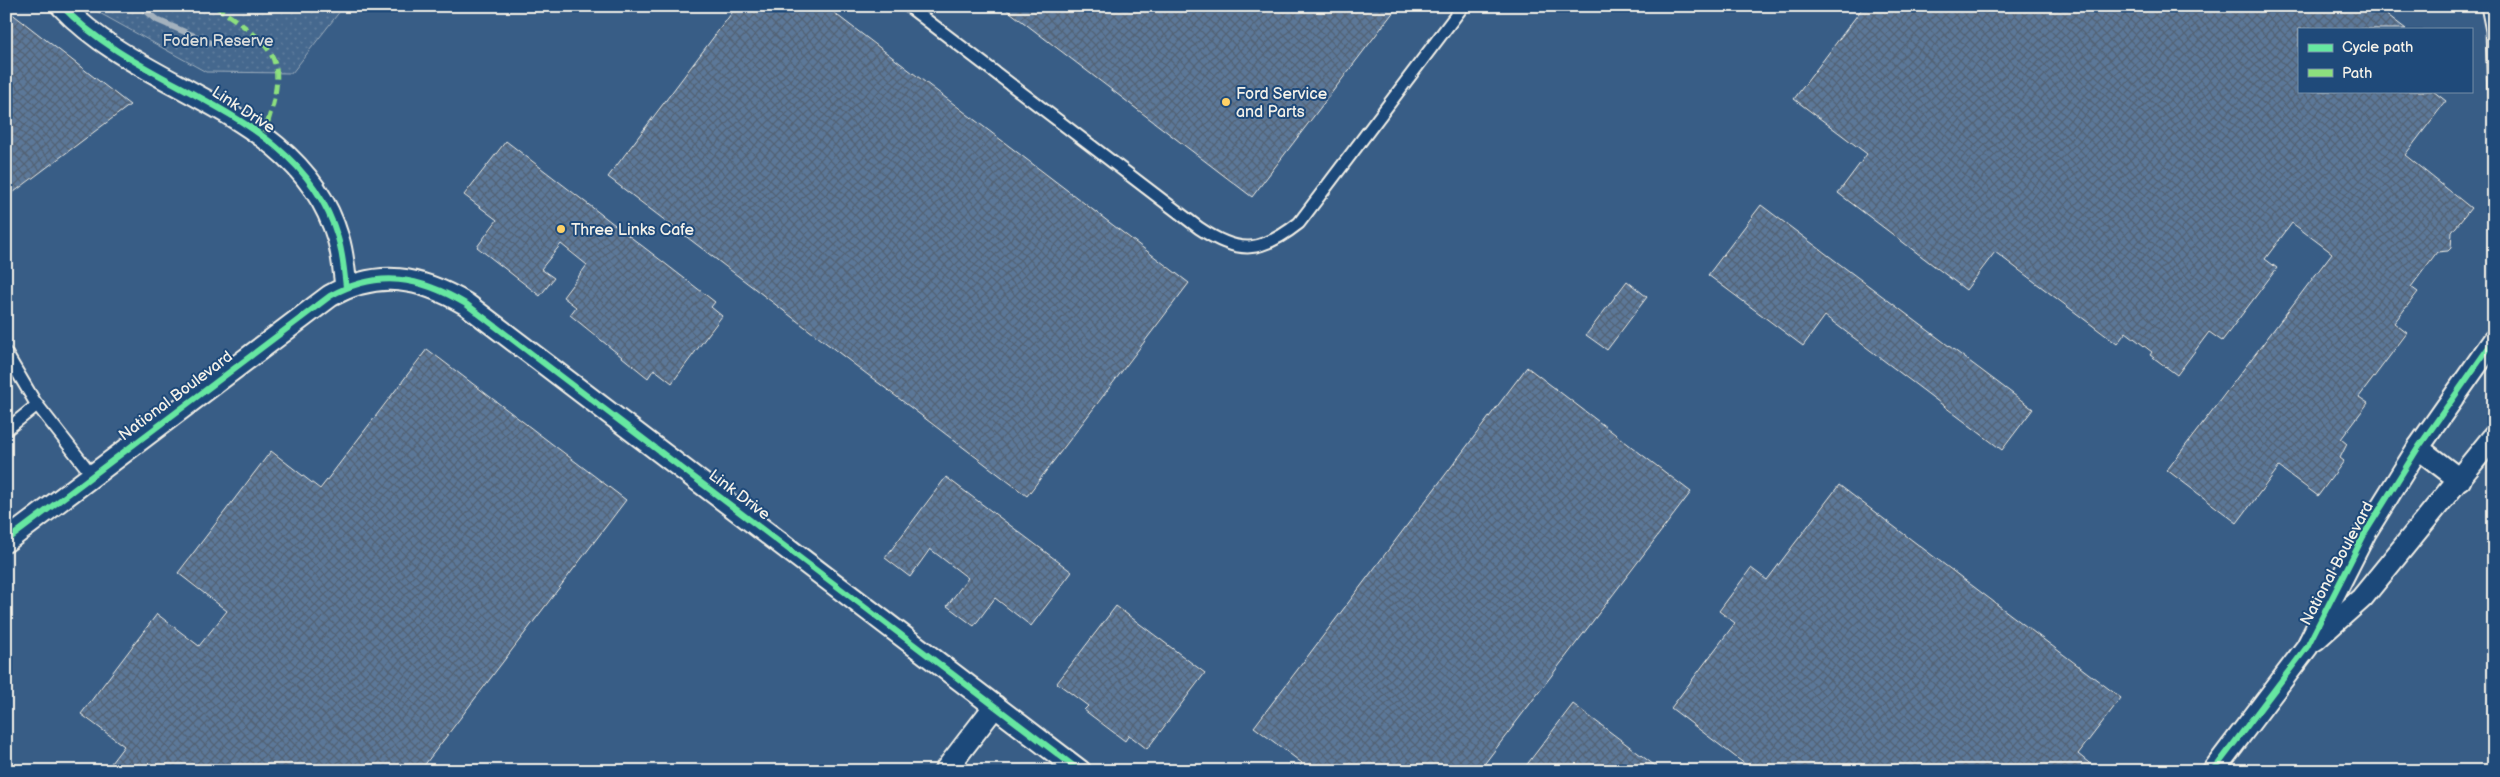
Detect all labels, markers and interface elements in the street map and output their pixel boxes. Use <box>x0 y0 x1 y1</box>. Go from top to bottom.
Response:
legend <box>2298 28 2472 92</box>
park label: Foden Reserve <box>162 32 274 51</box>
text: Cycle path <box>2342 38 2413 57</box>
text: Path <box>2342 64 2372 83</box>
street label: Link Drive <box>208 83 279 138</box>
place label: Ford Service and Parts <box>1236 85 1328 122</box>
marker: Ford Service and Parts <box>1220 96 1232 108</box>
place label: Three Links Cafe <box>571 221 695 240</box>
marker: Three Links Cafe <box>555 223 567 235</box>
street label: National Boulevard <box>115 347 237 445</box>
street label: Link Drive <box>705 466 774 525</box>
street label: National Boulevard <box>2297 498 2378 629</box>

